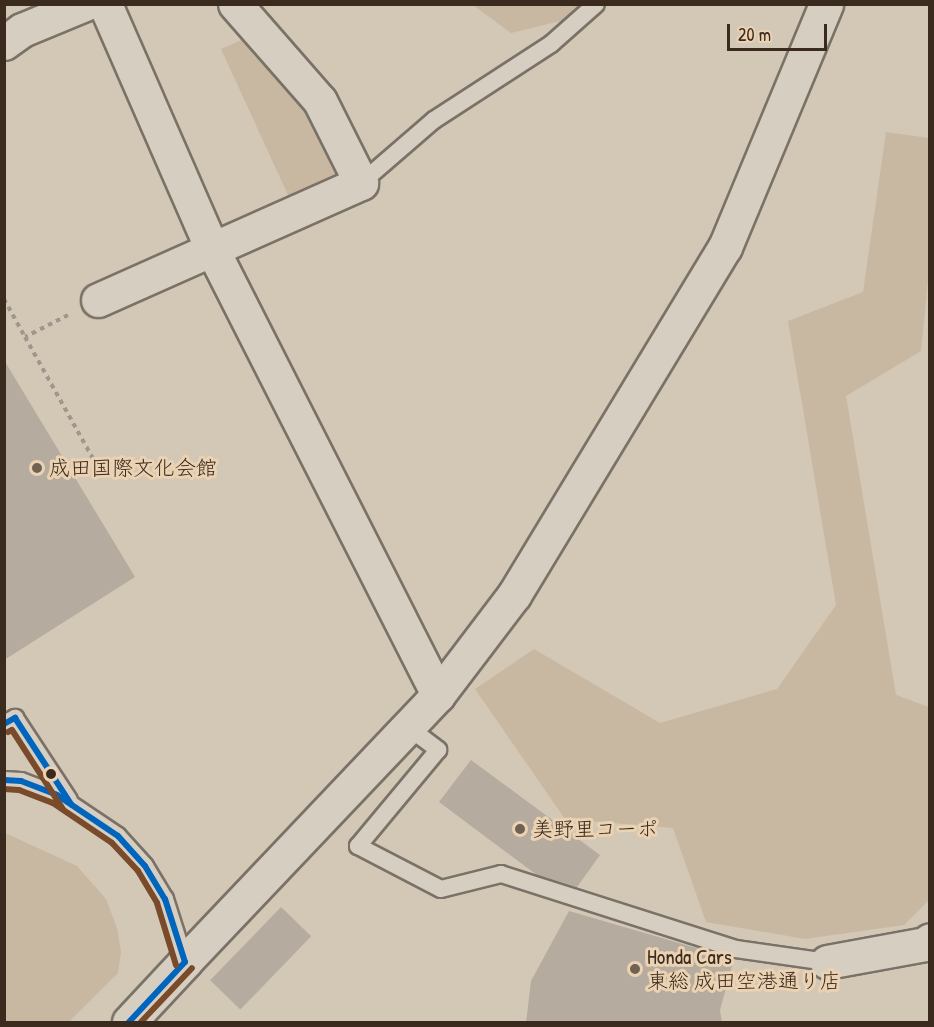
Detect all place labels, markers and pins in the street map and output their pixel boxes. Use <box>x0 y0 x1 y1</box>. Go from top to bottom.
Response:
place label: 成田国際文化会館 <box>49 455 217 481</box>
marker: 成田国際文化会館 <box>30 461 44 475</box>
unlabelled marker <box>45 768 57 780</box>
place label: 美野里コーポ <box>532 816 658 842</box>
marker: 美野里コーポ <box>513 822 527 836</box>
place label: Honda Cars 東総 成田空港通り店 <box>647 944 841 994</box>
marker: Honda Cars 東総 成田空港通り店 <box>628 962 642 976</box>

